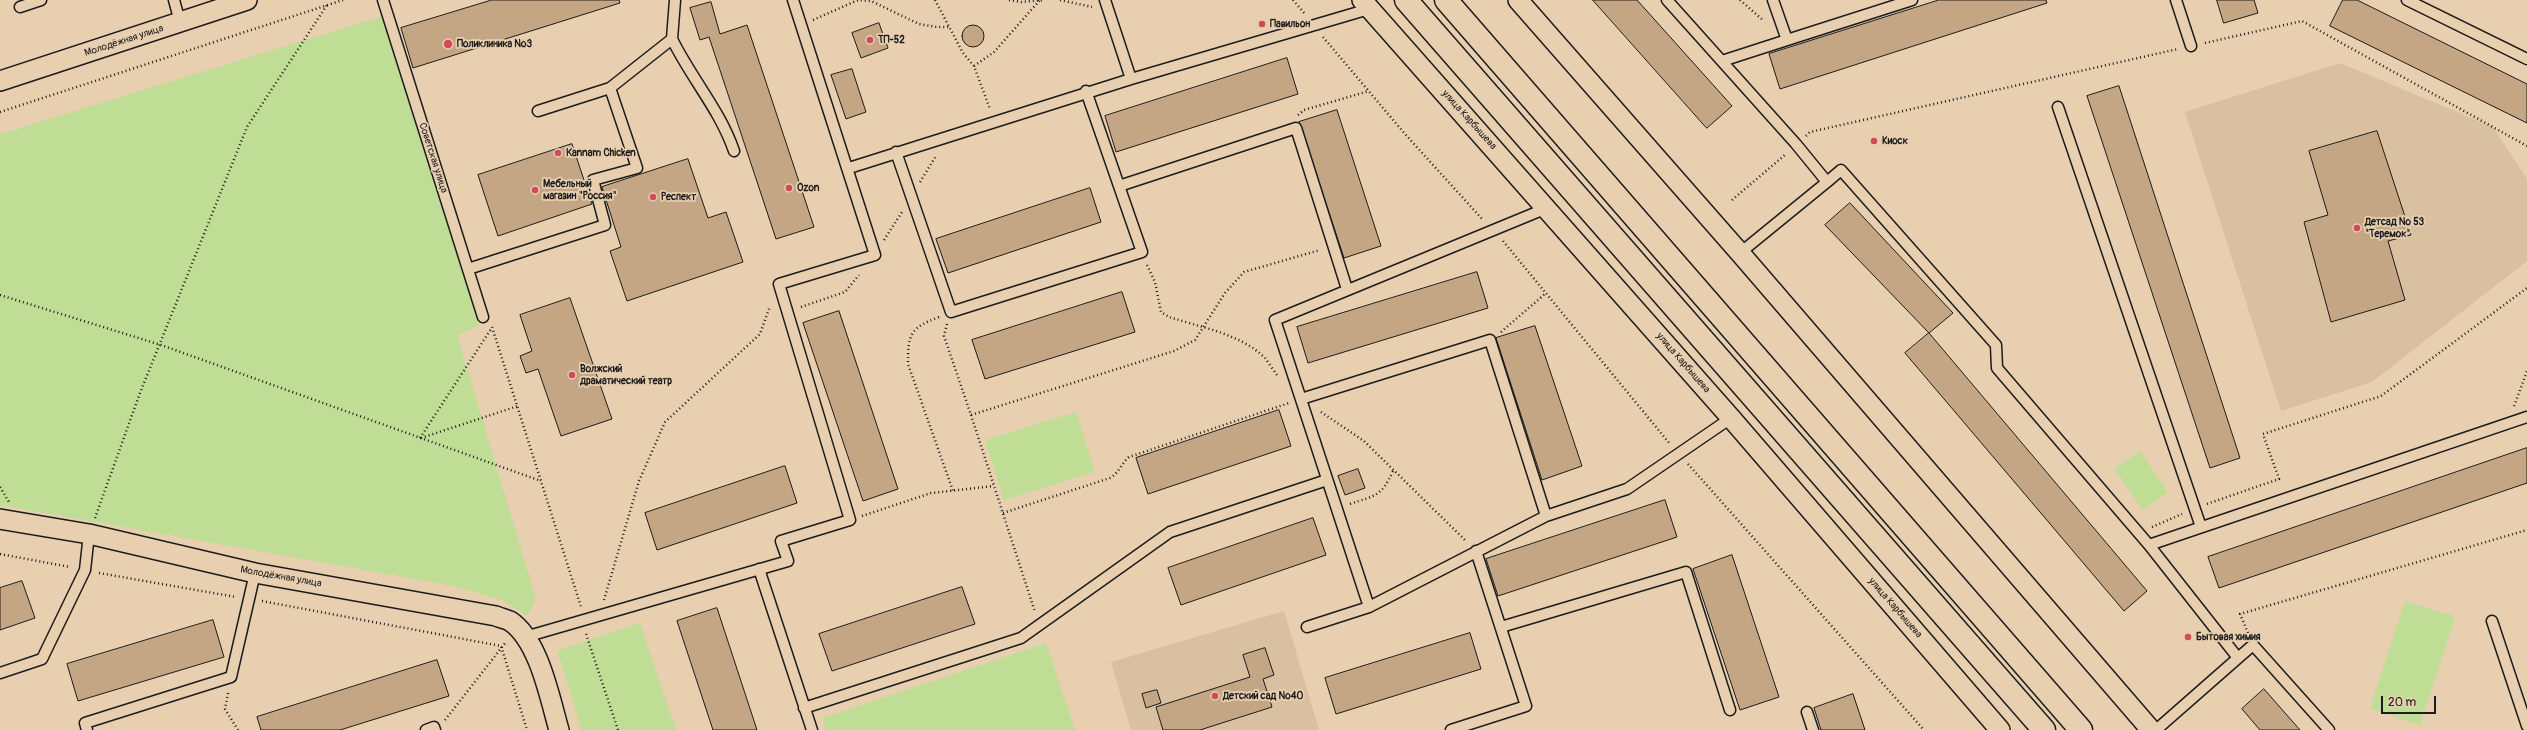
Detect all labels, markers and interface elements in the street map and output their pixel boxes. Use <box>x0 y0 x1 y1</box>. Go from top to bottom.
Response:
place label: Павильон <box>1270 18 1310 30</box>
marker: Павильон <box>1257 19 1267 29</box>
street label: Молодёжная улица <box>83 23 165 59</box>
place label: ТП-52 <box>878 34 905 46</box>
marker: ТП-52 <box>865 35 875 45</box>
marker: Поликлиника №3 <box>442 38 454 50</box>
place label: Поликлиника №3 <box>457 38 532 50</box>
street label: улица Карбышева <box>1439 88 1499 152</box>
street label: Советская улица <box>416 121 450 195</box>
place label: Киоск <box>1882 135 1908 147</box>
marker: Киоск <box>1869 136 1879 146</box>
place label: Kannam Chicken <box>566 147 636 159</box>
marker: Kannam Chicken <box>553 148 563 158</box>
place label: Мебельный магазин "Россия" <box>543 178 616 202</box>
place label: Ozon <box>797 182 819 194</box>
marker: Ozon <box>784 183 794 193</box>
marker: Мебельный магазин "Россия" <box>530 185 540 195</box>
place label: Респект <box>661 191 696 203</box>
marker: Респект <box>648 192 658 202</box>
place label: Детсад № 53 "Теремок" <box>2365 216 2424 240</box>
marker: Детсад № 53 "Теремок" <box>2352 223 2362 233</box>
street label: улица Карбышева <box>1654 330 1712 396</box>
place label: Волжский драматический театр <box>580 363 672 386</box>
marker: Волжский драматический театр <box>567 370 577 380</box>
street label: Молодёжная улица <box>239 564 323 590</box>
street label: улица Карбышева <box>1866 575 1924 641</box>
place label: Бытовая химия <box>2196 631 2260 643</box>
marker: Бытовая химия <box>2183 632 2193 642</box>
scale bar <box>2383 688 2438 714</box>
place label: Детский сад №40 <box>1223 690 1303 702</box>
marker: Детский сад №40 <box>1210 691 1220 701</box>
text: 20 m <box>2388 695 2416 710</box>

